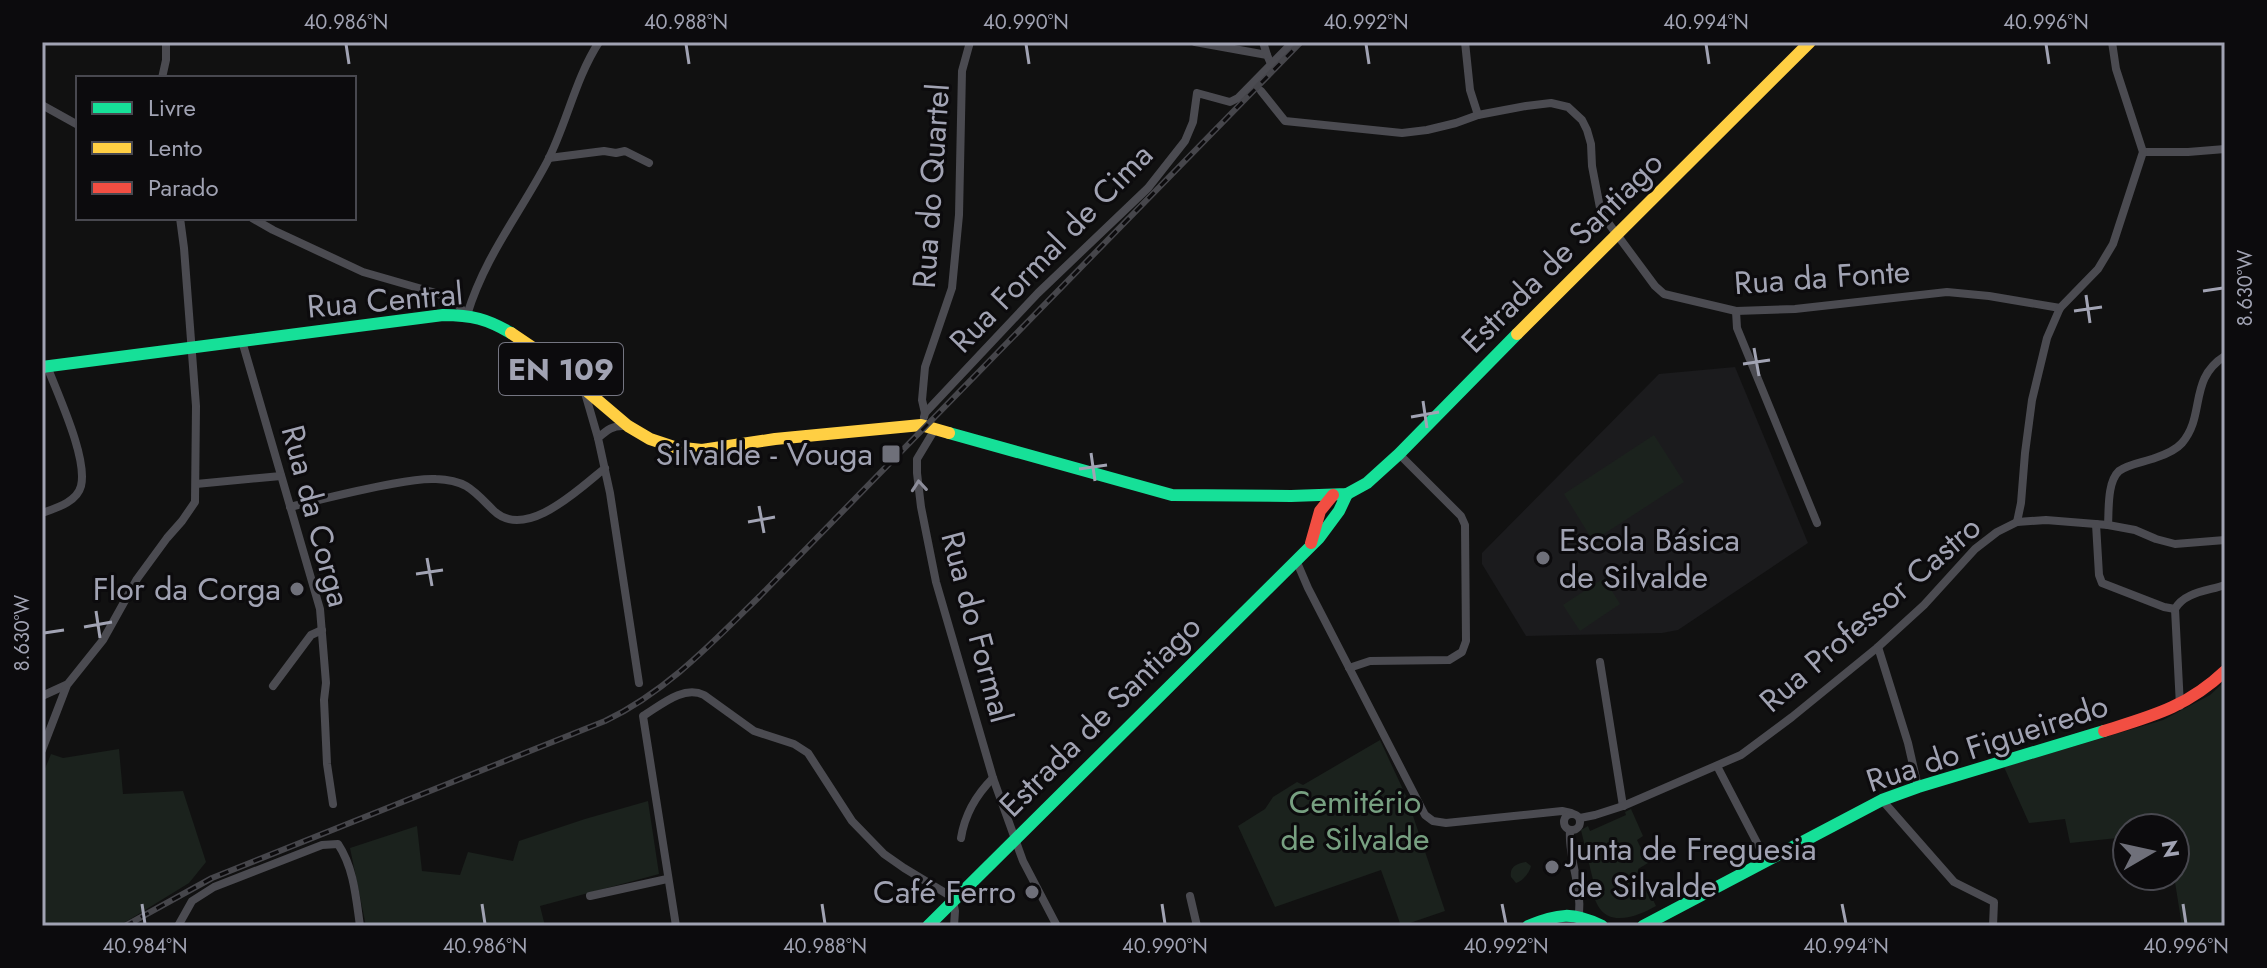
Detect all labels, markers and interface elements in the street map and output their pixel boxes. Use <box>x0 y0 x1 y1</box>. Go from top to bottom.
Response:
text: 40.986°N <box>304 8 388 37</box>
text: 40.988°N <box>644 8 728 37</box>
text: 40.990°N <box>983 8 1069 37</box>
text: 40.992°N <box>1323 8 1409 37</box>
text: 40.994°N <box>1663 8 1749 37</box>
text: 40.996°N <box>2003 8 2089 37</box>
legend <box>76 76 356 220</box>
street label: Rua do Quartel <box>901 82 961 290</box>
text: Livre <box>148 90 196 125</box>
text: Lento <box>148 130 203 165</box>
street label: Rua Formal de Cima <box>939 133 1163 363</box>
street label: Estrada de Santiago <box>1451 141 1673 363</box>
text: Parado <box>148 170 219 205</box>
street label: Rua da Fonte <box>1732 248 1912 306</box>
text: 8.630°W <box>2231 250 2260 326</box>
street label: Rua Central <box>305 270 465 330</box>
road number: EN 109 <box>499 343 623 395</box>
street label: Rua da Corga <box>270 420 362 612</box>
place label: Silvalde - Vouga <box>656 431 873 477</box>
marker: Silvalde - Vouga <box>880 443 902 465</box>
one-way arrow <box>910 479 927 492</box>
street label: Rua Professor Castro <box>1749 505 1991 723</box>
place label: Escola Básica de Silvalde <box>1559 517 1740 600</box>
street label: Rua do Formal <box>929 526 1025 728</box>
marker: Escola Básica de Silvalde <box>1534 549 1552 567</box>
place label: Flor da Corga <box>93 566 281 612</box>
marker: Flor da Corga <box>288 580 306 598</box>
text: 8.630°W <box>8 595 37 671</box>
street label: Estrada de Santiago <box>989 605 1211 827</box>
street label: Rua do Figueiredo <box>1860 682 2114 804</box>
park label: Cemitério de Silvalde <box>1280 779 1430 862</box>
north arrow <box>2111 812 2191 892</box>
place label: Junta de Freguesia de Silvalde <box>1564 826 1817 909</box>
text: N <box>2154 838 2188 860</box>
marker: Junta de Freguesia de Silvalde <box>1543 858 1561 876</box>
place label: Café Ferro <box>873 869 1016 915</box>
marker: Café Ferro <box>1023 883 1041 901</box>
text: 40.984°N <box>103 932 187 961</box>
text: 40.986°N <box>443 932 527 961</box>
text: 40.988°N <box>783 932 867 961</box>
text: 40.990°N <box>1122 932 1208 961</box>
text: 40.992°N <box>1463 932 1549 961</box>
text: 40.994°N <box>1803 932 1889 961</box>
text: 40.996°N <box>2143 932 2229 961</box>

